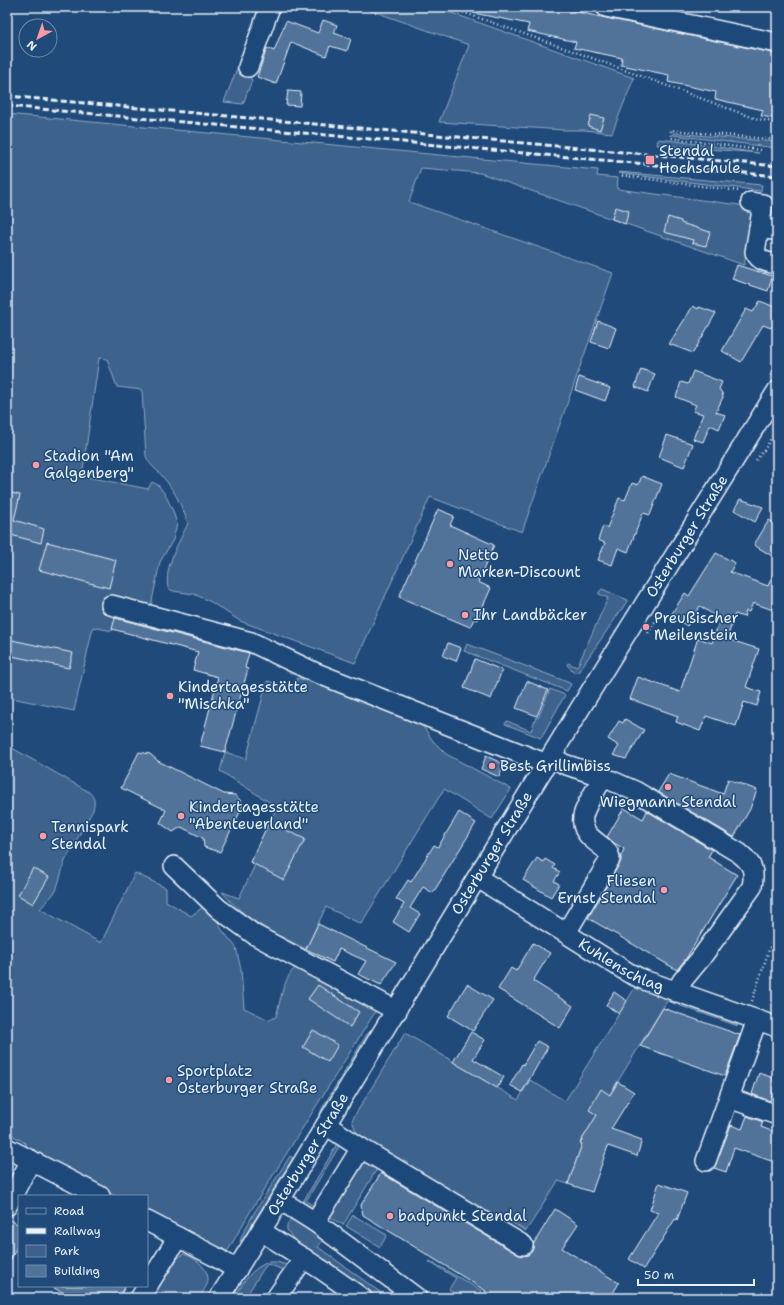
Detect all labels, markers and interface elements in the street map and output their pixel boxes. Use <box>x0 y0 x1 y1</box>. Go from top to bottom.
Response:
north arrow <box>18 18 58 58</box>
text: N <box>24 37 40 54</box>
place label: Stendal Hochschule <box>659 141 741 178</box>
marker: Stendal Hochschule <box>644 154 656 166</box>
place label: Stadion "Am Galgenberg" <box>44 446 134 483</box>
marker: Stadion "Am Galgenberg" <box>31 460 41 470</box>
street label: Osterburger Straße <box>641 471 732 601</box>
place label: Netto Marken-Discount <box>458 545 581 582</box>
marker: Netto Marken-Discount <box>445 559 455 569</box>
place label: Ihr Landbäcker <box>473 605 587 625</box>
place label: Preußischer Meilenstein <box>654 608 739 645</box>
marker: Ihr Landbäcker <box>460 610 470 620</box>
marker: Preußischer Meilenstein <box>641 622 651 632</box>
place label: Kindertagesstätte "Mischka" <box>178 677 308 714</box>
marker: Kindertagesstätte "Mischka" <box>165 691 175 701</box>
place label: Best Grillimbiss <box>500 756 611 776</box>
marker: Best Grillimbiss <box>487 761 497 771</box>
marker: Wiegmann Stendal <box>663 782 673 792</box>
street label: Osterburger Straße <box>447 788 537 918</box>
place label: Wiegmann Stendal <box>600 792 737 812</box>
place label: Kindertagesstätte "Abenteuerland" <box>189 797 319 834</box>
marker: Kindertagesstätte "Abenteuerland" <box>176 811 186 821</box>
place label: Tennispark Stendal <box>51 817 129 854</box>
marker: Tennispark Stendal <box>38 831 48 841</box>
place label: Fliesen Ernst Stendal <box>558 871 656 908</box>
marker: Fliesen Ernst Stendal <box>659 885 669 895</box>
street label: Kuhlenschlag <box>575 934 667 996</box>
place label: Sportplatz Osterburger Straße <box>177 1061 317 1098</box>
marker: Sportplatz Osterburger Straße <box>164 1075 174 1085</box>
street label: Osterburger Straße <box>263 1089 353 1220</box>
legend <box>18 1195 148 1287</box>
text: Road <box>54 1203 85 1219</box>
place label: badpunkt Stendal <box>398 1206 527 1226</box>
marker: badpunkt Stendal <box>385 1211 395 1221</box>
text: Railway <box>54 1223 101 1239</box>
text: Park <box>54 1243 80 1259</box>
scale bar <box>638 1261 754 1287</box>
text: Building <box>54 1263 100 1279</box>
text: 50 m <box>644 1267 674 1283</box>

